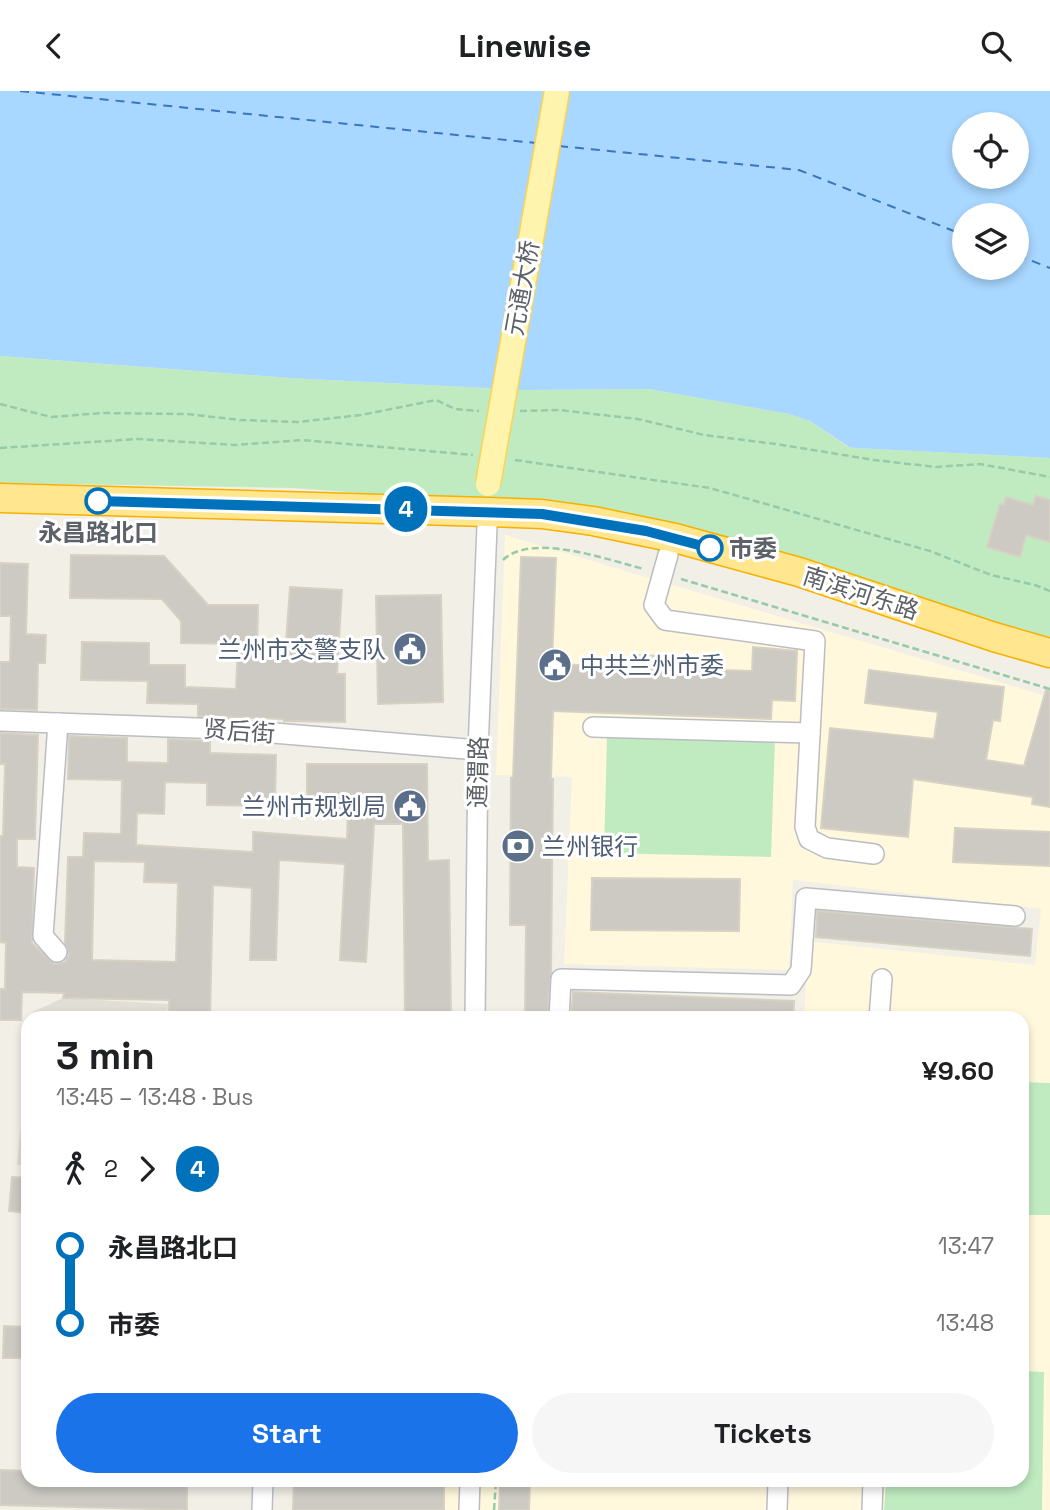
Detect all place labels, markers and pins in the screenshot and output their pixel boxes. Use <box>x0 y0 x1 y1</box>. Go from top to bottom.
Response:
marker: 永昌路北口 <box>85 488 111 514</box>
place label: 永昌路北口 <box>38 517 158 548</box>
place label: 市委 <box>729 533 777 564</box>
marker: 市委 <box>697 535 723 561</box>
public building icon: 兰州市交警支队 <box>391 630 429 668</box>
place label: 兰州市交警支队 <box>218 634 386 665</box>
public building icon: 中共兰州市委 <box>536 646 574 684</box>
place label: 中共兰州市委 <box>580 650 724 681</box>
public building icon: 兰州市规划局 <box>391 787 429 825</box>
place label: 兰州市规划局 <box>242 791 386 822</box>
bank icon: 兰州银行 <box>499 827 537 865</box>
place label: 兰州银行 <box>542 831 638 862</box>

